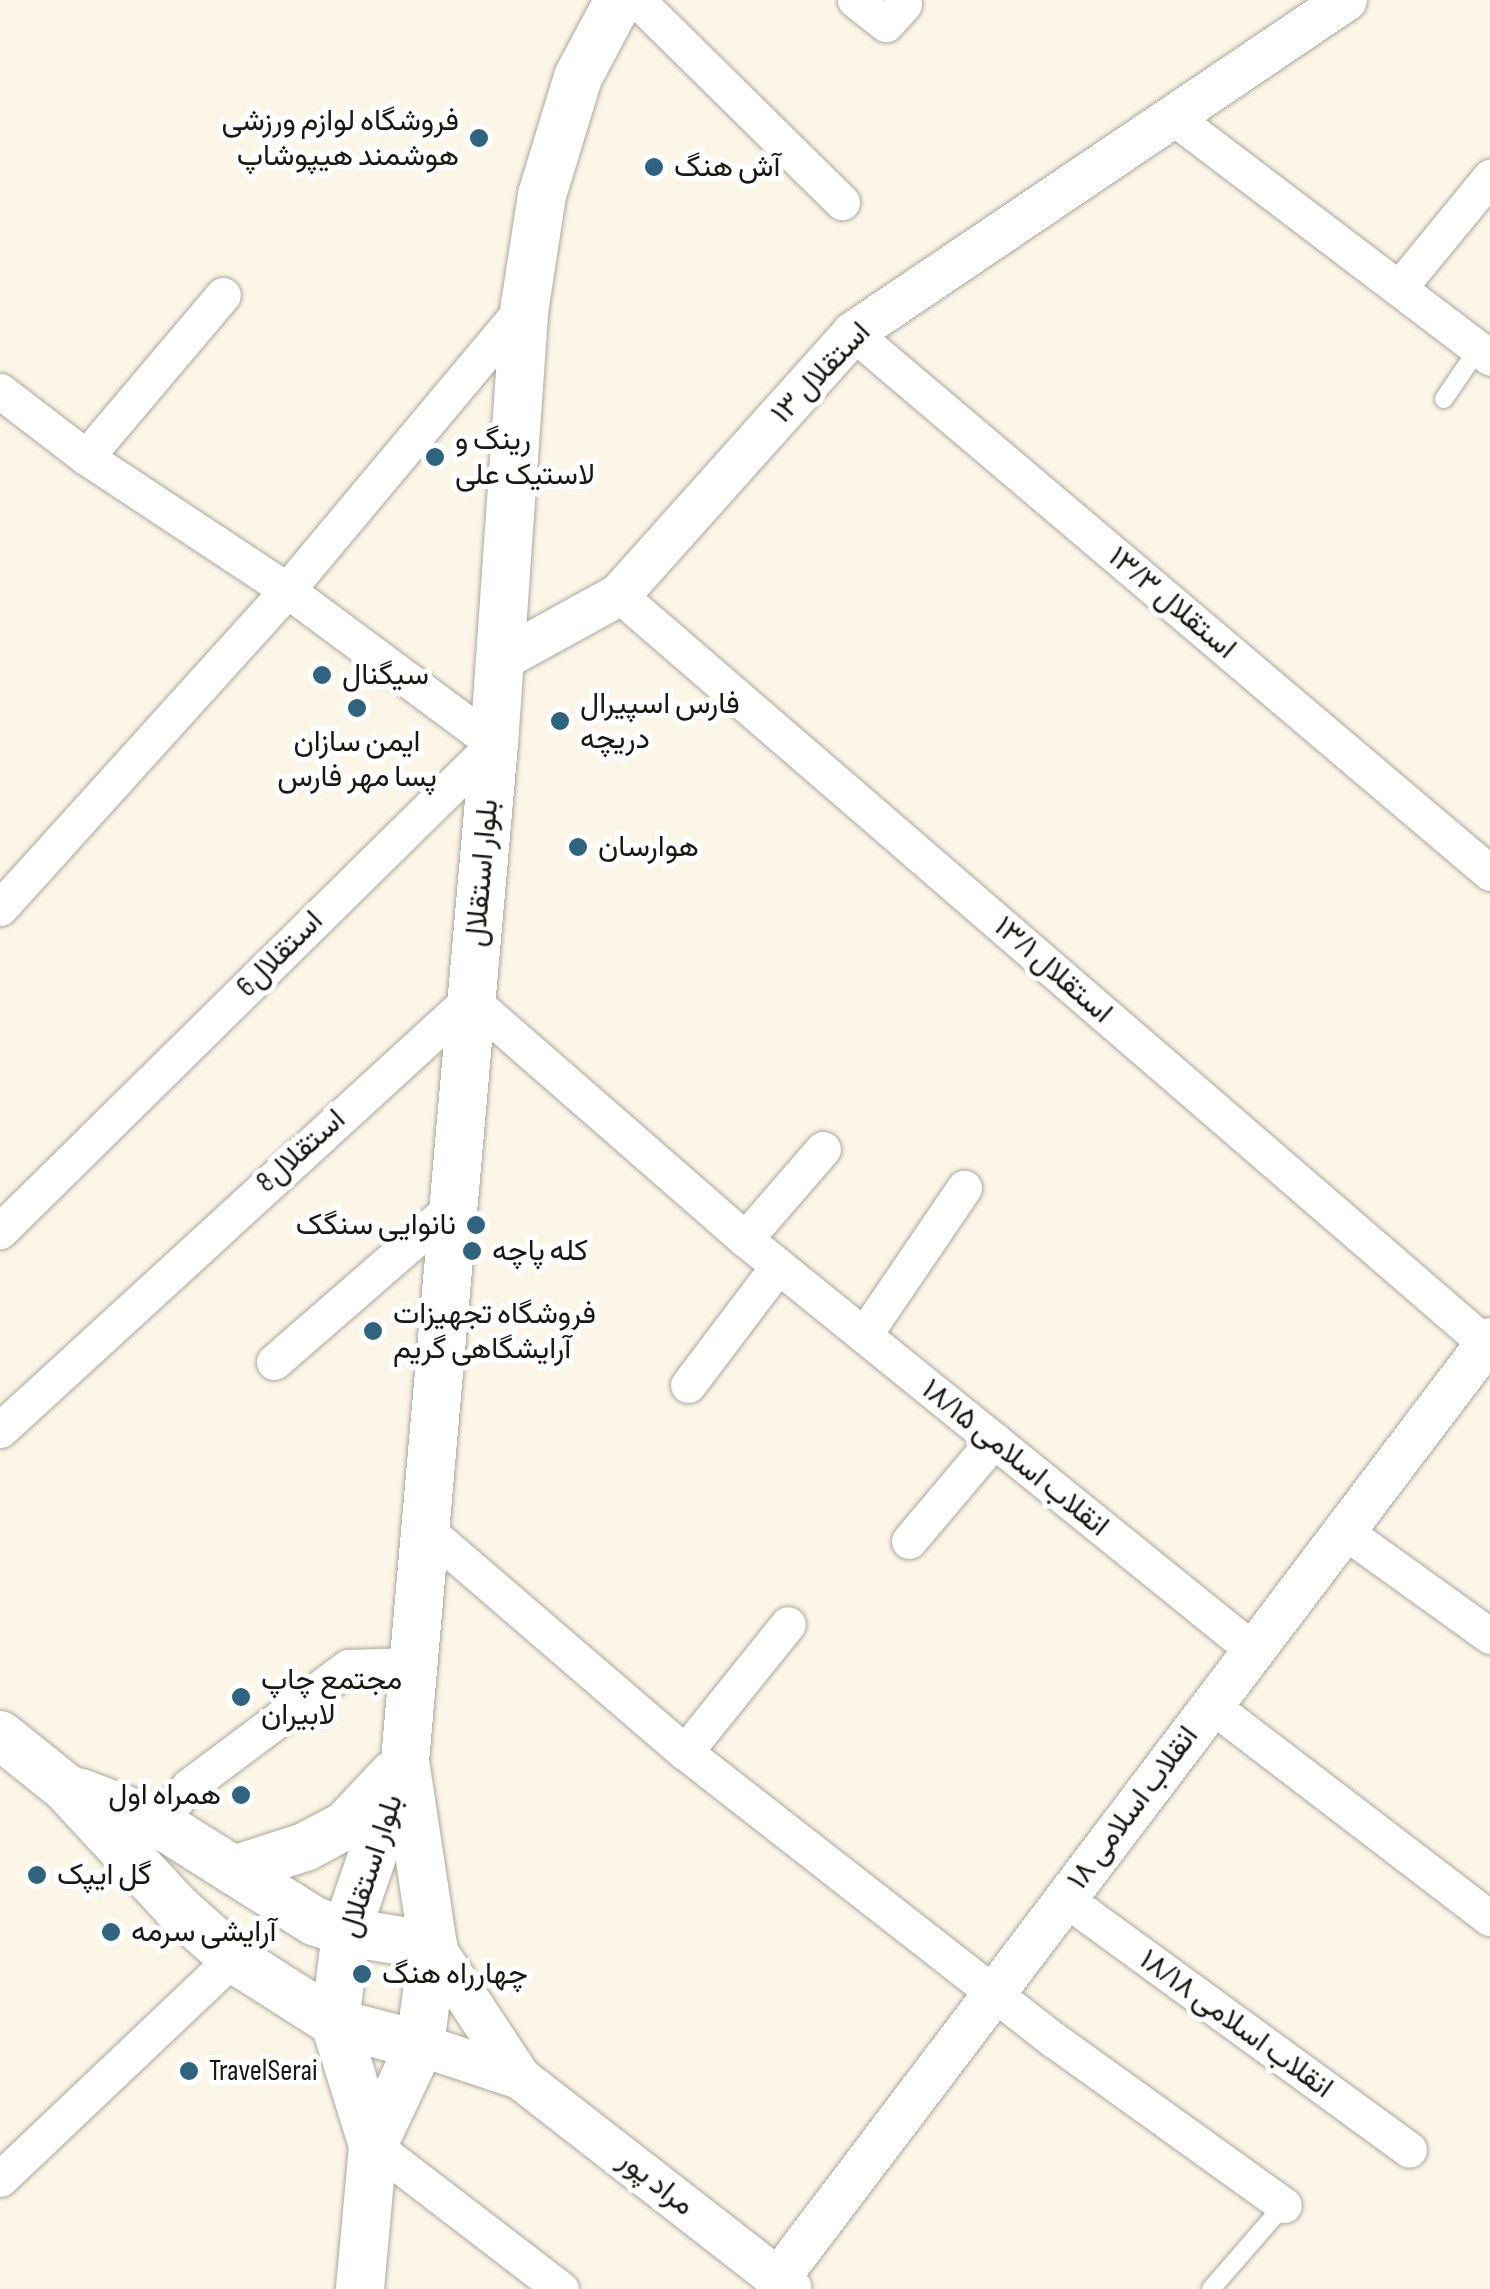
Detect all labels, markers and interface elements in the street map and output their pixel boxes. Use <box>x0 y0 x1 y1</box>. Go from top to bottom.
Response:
place label: فروشگاه لوازم ورزشی هوشمند هیپوشاپ <box>222 103 459 174</box>
marker: فروشگاه لوازم ورزشی هوشمند هیپوشاپ <box>468 127 490 149</box>
place label: آش هنگ <box>674 149 780 185</box>
marker: آش هنگ <box>643 156 665 178</box>
street label: ۱۳ استقلال <box>764 315 878 431</box>
place label: رینگ و لاستیک علی <box>455 422 595 492</box>
marker: رینگ و لاستیک علی <box>424 446 446 468</box>
street label: ۱۳/۳ استقلال <box>1101 539 1243 667</box>
place label: سیگنال <box>342 657 429 693</box>
marker: سیگنال <box>311 664 333 686</box>
place label: فارس اسپیرال دریچه <box>580 686 740 756</box>
marker: ایمن سازان پسا مهر فارس <box>346 697 368 719</box>
marker: فارس اسپیرال دریچه <box>549 710 571 732</box>
place label: ایمن سازان پسا مهر فارس <box>277 724 437 794</box>
street label: بلوار استقلال <box>458 798 506 948</box>
place label: هوارسان <box>598 829 699 865</box>
marker: هوارسان <box>567 836 589 858</box>
street label: استقلال6 <box>229 903 331 1005</box>
street label: ۱۳/۱ استقلال <box>987 909 1119 1031</box>
street label: استقلال8 <box>249 1102 353 1200</box>
place label: نانوایی سنگک <box>296 1207 456 1243</box>
marker: نانوایی سنگک <box>465 1214 487 1236</box>
place label: کله پاچه <box>492 1233 588 1269</box>
marker: کله پاچه <box>461 1240 483 1262</box>
place label: فروشگاه تجهیزات آرایشگاهی گریم <box>393 1296 596 1366</box>
marker: فروشگاه تجهیزات آرایشگاهی گریم <box>362 1320 384 1342</box>
street label: ۱۸/۱۵ انقلاب اسلامی <box>914 1372 1116 1544</box>
place label: مجتمع چاپ لابيران <box>261 1662 402 1732</box>
marker: مجتمع چاپ لابيران <box>230 1686 252 1708</box>
street label: ۱۸ انقلاب اسلامی <box>1060 1719 1206 1897</box>
place label: همراه اول <box>108 1777 221 1813</box>
marker: همراه اول <box>230 1784 252 1806</box>
street label: بلوار استقلال <box>331 1790 411 1942</box>
place label: گل ایپک <box>57 1857 152 1893</box>
marker: گل ایپک <box>26 1864 48 1886</box>
place label: آرایشی سرمه <box>131 1914 276 1950</box>
marker: آرایشی سرمه <box>100 1921 122 1943</box>
street label: ۱۸/۱۸ انقلاب اسلامی <box>1132 1942 1340 2106</box>
place label: چهارراه هنگ <box>382 1956 528 1992</box>
marker: چهارراه هنگ <box>351 1963 373 1985</box>
place label: TravelSerai <box>209 2053 318 2089</box>
marker: TravelSerai <box>178 2060 200 2082</box>
street label: مراد پور <box>611 2142 701 2224</box>

